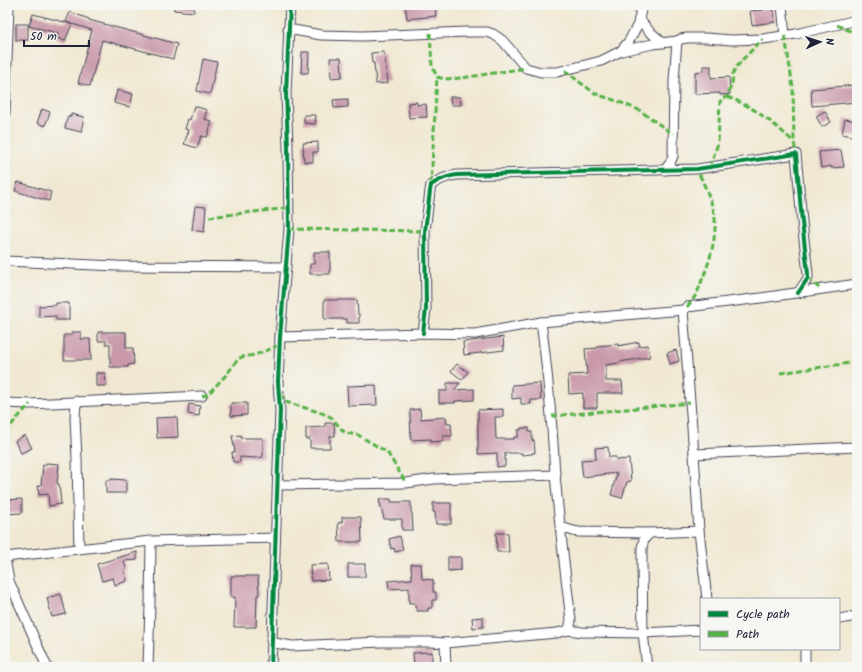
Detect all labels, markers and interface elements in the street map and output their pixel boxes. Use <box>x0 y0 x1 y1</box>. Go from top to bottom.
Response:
scale bar <box>24 22 89 48</box>
north arrow <box>800 22 840 62</box>
text: 50 m <box>30 27 57 46</box>
text: N <box>820 38 838 46</box>
legend <box>700 598 840 650</box>
text: Cycle path <box>736 605 790 624</box>
text: Path <box>736 625 759 644</box>

